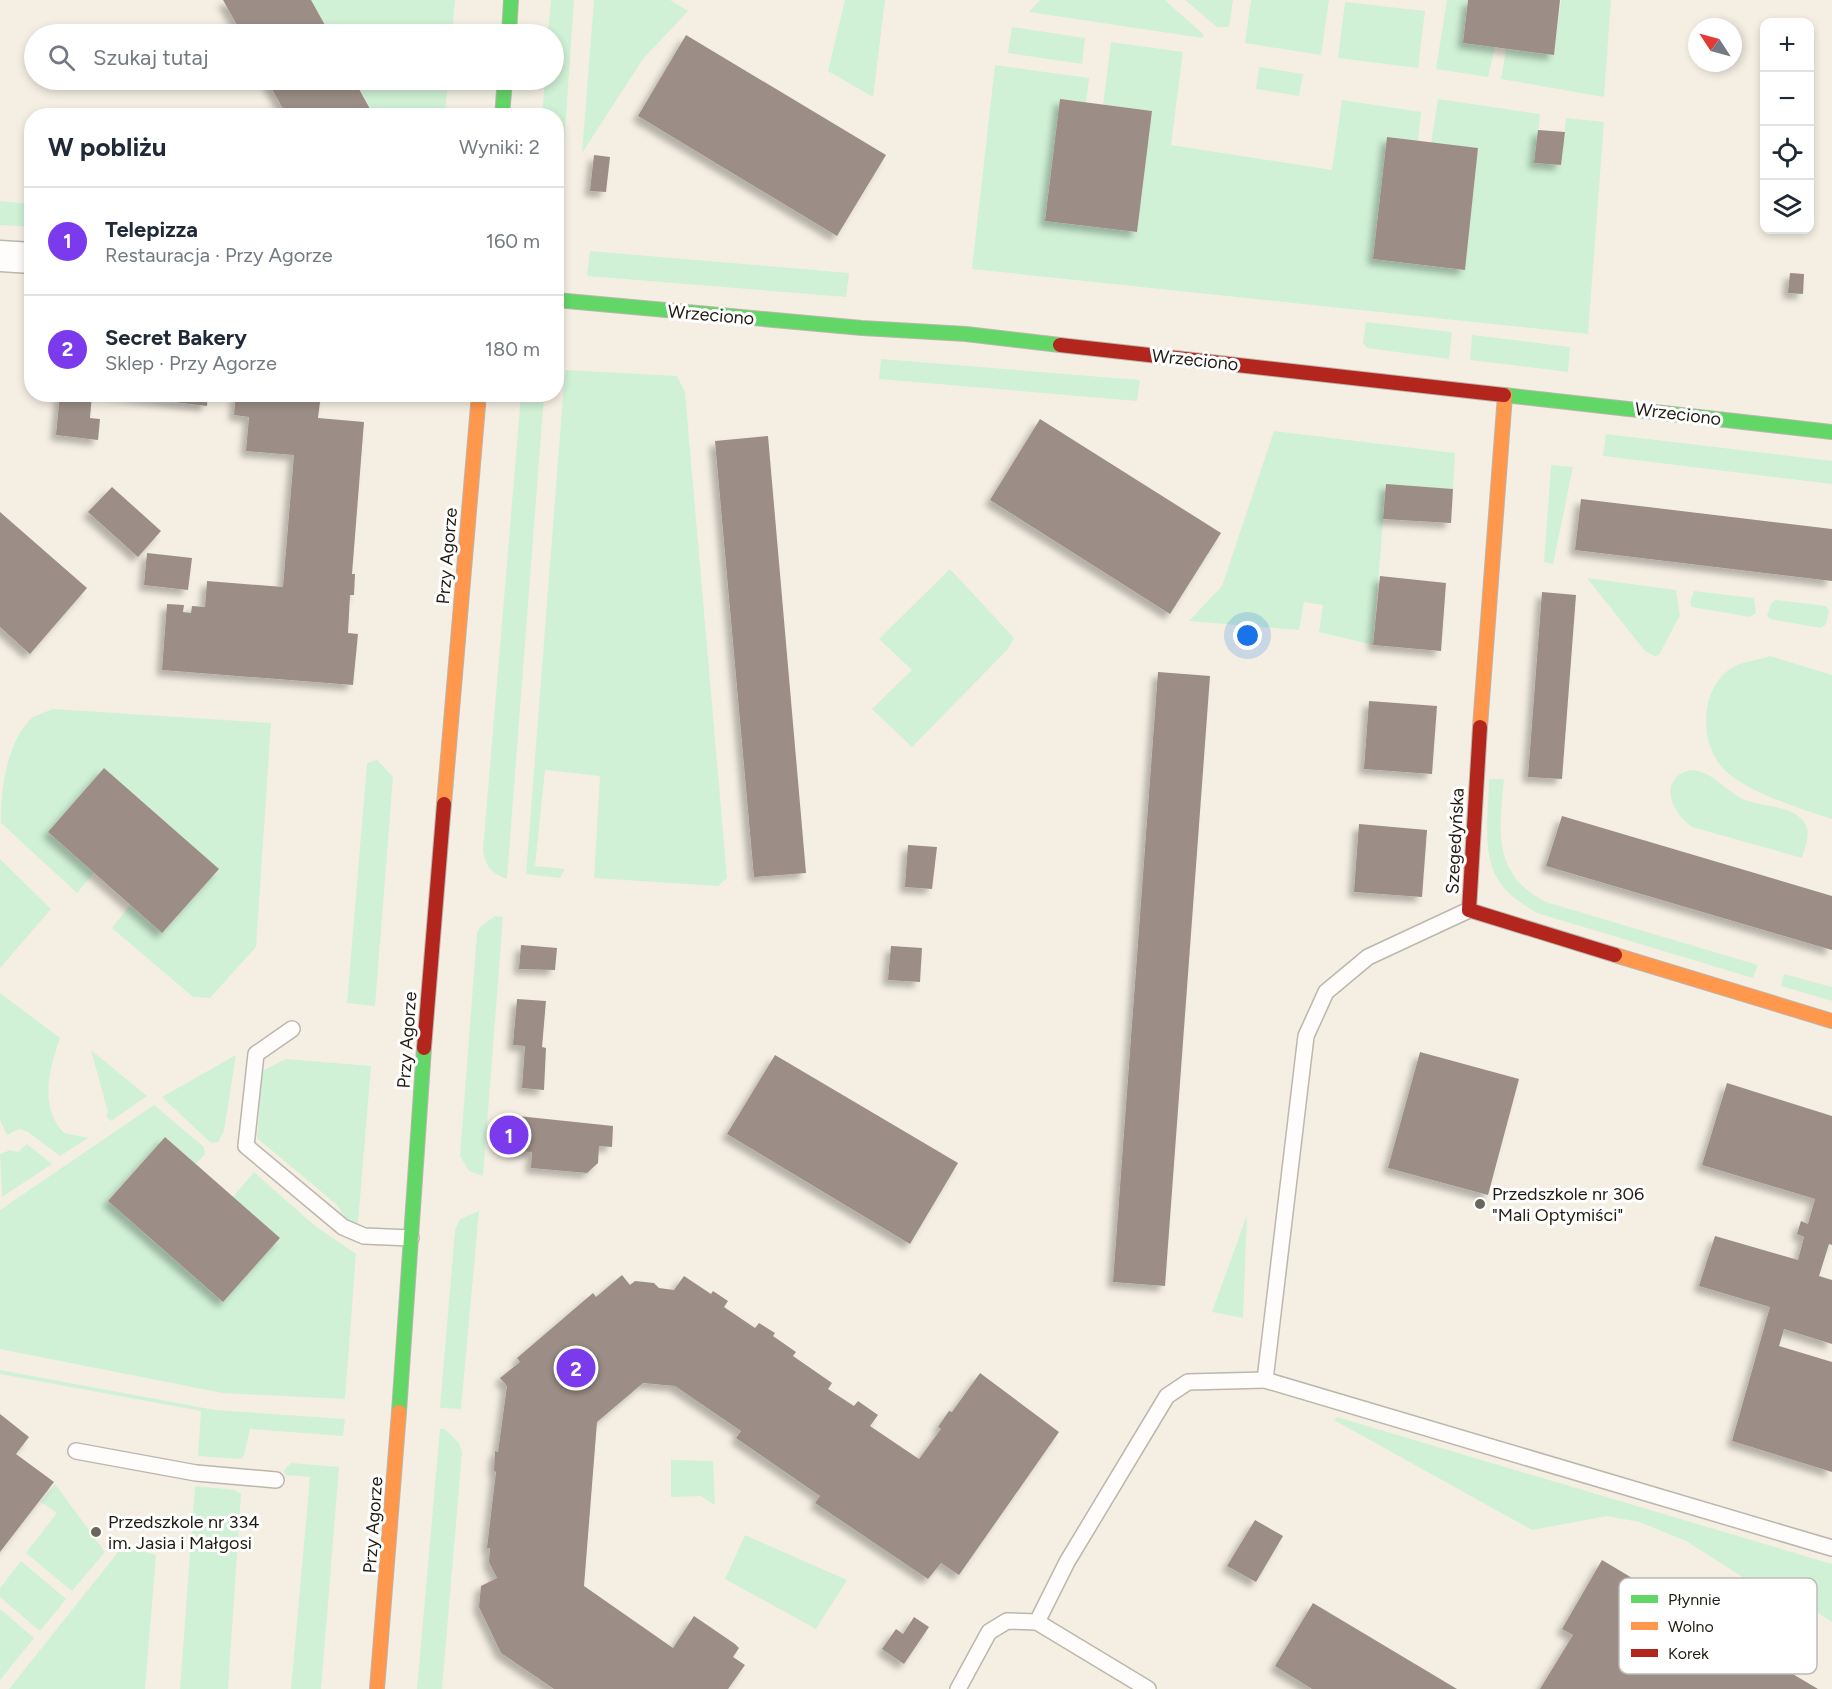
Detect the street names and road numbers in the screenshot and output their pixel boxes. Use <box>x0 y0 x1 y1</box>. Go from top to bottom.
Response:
street label: Wrzeciono <box>667 300 755 330</box>
street label: Wrzeciono <box>1151 345 1239 375</box>
street label: Wrzeciono <box>1634 398 1722 430</box>
street label: Przy Agorze <box>432 507 462 605</box>
street label: Szegedyńska <box>1441 787 1469 895</box>
street label: Przy Agorze <box>393 991 421 1089</box>
street label: Przy Agorze <box>359 1476 387 1574</box>

